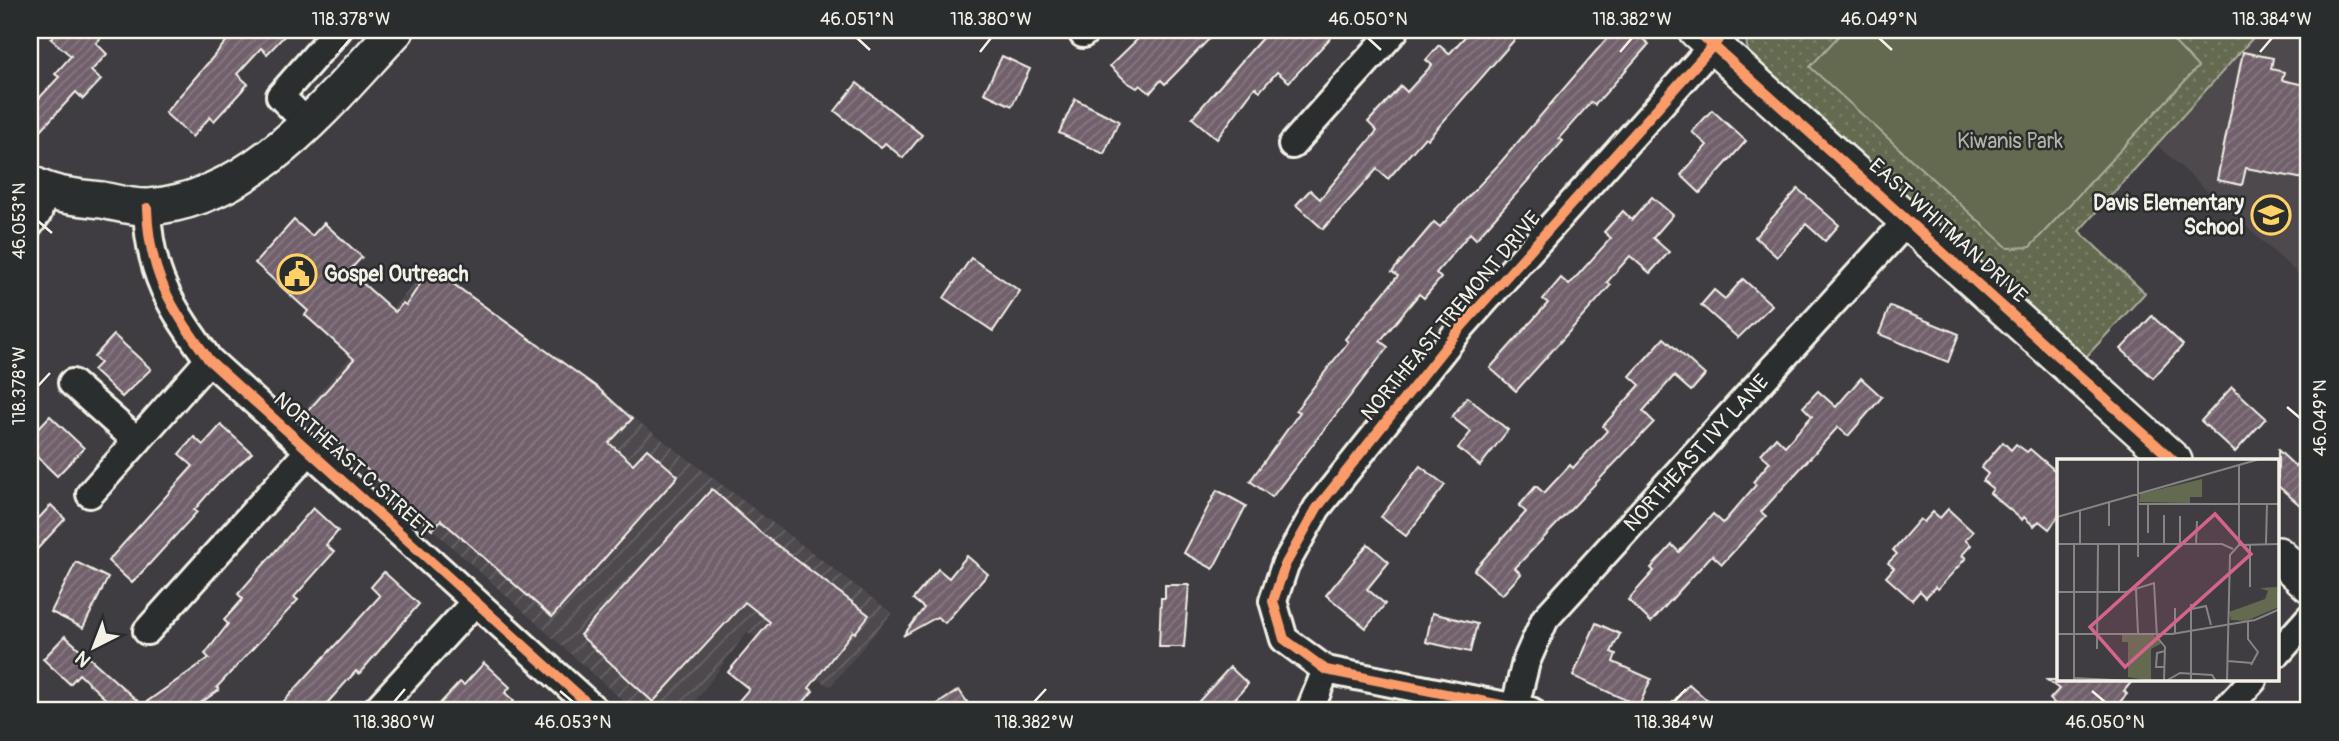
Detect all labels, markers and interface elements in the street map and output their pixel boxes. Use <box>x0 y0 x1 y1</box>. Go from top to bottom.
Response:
text: 118.378°W <box>312 8 390 31</box>
text: 46.051°N <box>820 8 894 31</box>
text: 118.380°W <box>950 8 1032 31</box>
text: 46.050°N <box>1328 8 1408 31</box>
text: 118.382°W <box>1592 8 1672 31</box>
text: 46.049°N <box>1841 8 1917 31</box>
text: 118.384°W <box>2232 8 2312 31</box>
park label: Kiwanis Park <box>1957 128 2063 155</box>
street label: EAST WHITMAN DRIVE <box>1863 153 2033 309</box>
text: 46.053°N <box>8 182 31 260</box>
place label: Davis Elementary School <box>2093 190 2244 241</box>
school or university icon: Davis Elementary School <box>2250 194 2292 236</box>
street label: NORTHEAST TREMONT DRIVE <box>1355 205 1547 427</box>
public building icon: Gospel Outreach <box>276 253 318 295</box>
place label: Gospel Outreach <box>324 261 469 288</box>
text: 118.378°W <box>8 347 31 425</box>
street label: NORTHEAST IVY LANE <box>1618 368 1775 537</box>
text: 46.049°N <box>2309 380 2332 456</box>
street label: NORTHEAST C STREET <box>268 386 438 544</box>
inset map <box>2057 459 2280 682</box>
north arrow <box>60 612 130 682</box>
text: N <box>70 646 96 672</box>
text: 118.380°W <box>353 711 435 734</box>
text: 46.053°N <box>534 711 612 734</box>
text: 118.382°W <box>994 711 1074 734</box>
text: 118.384°W <box>1634 711 1714 734</box>
text: 46.050°N <box>2065 711 2145 734</box>

